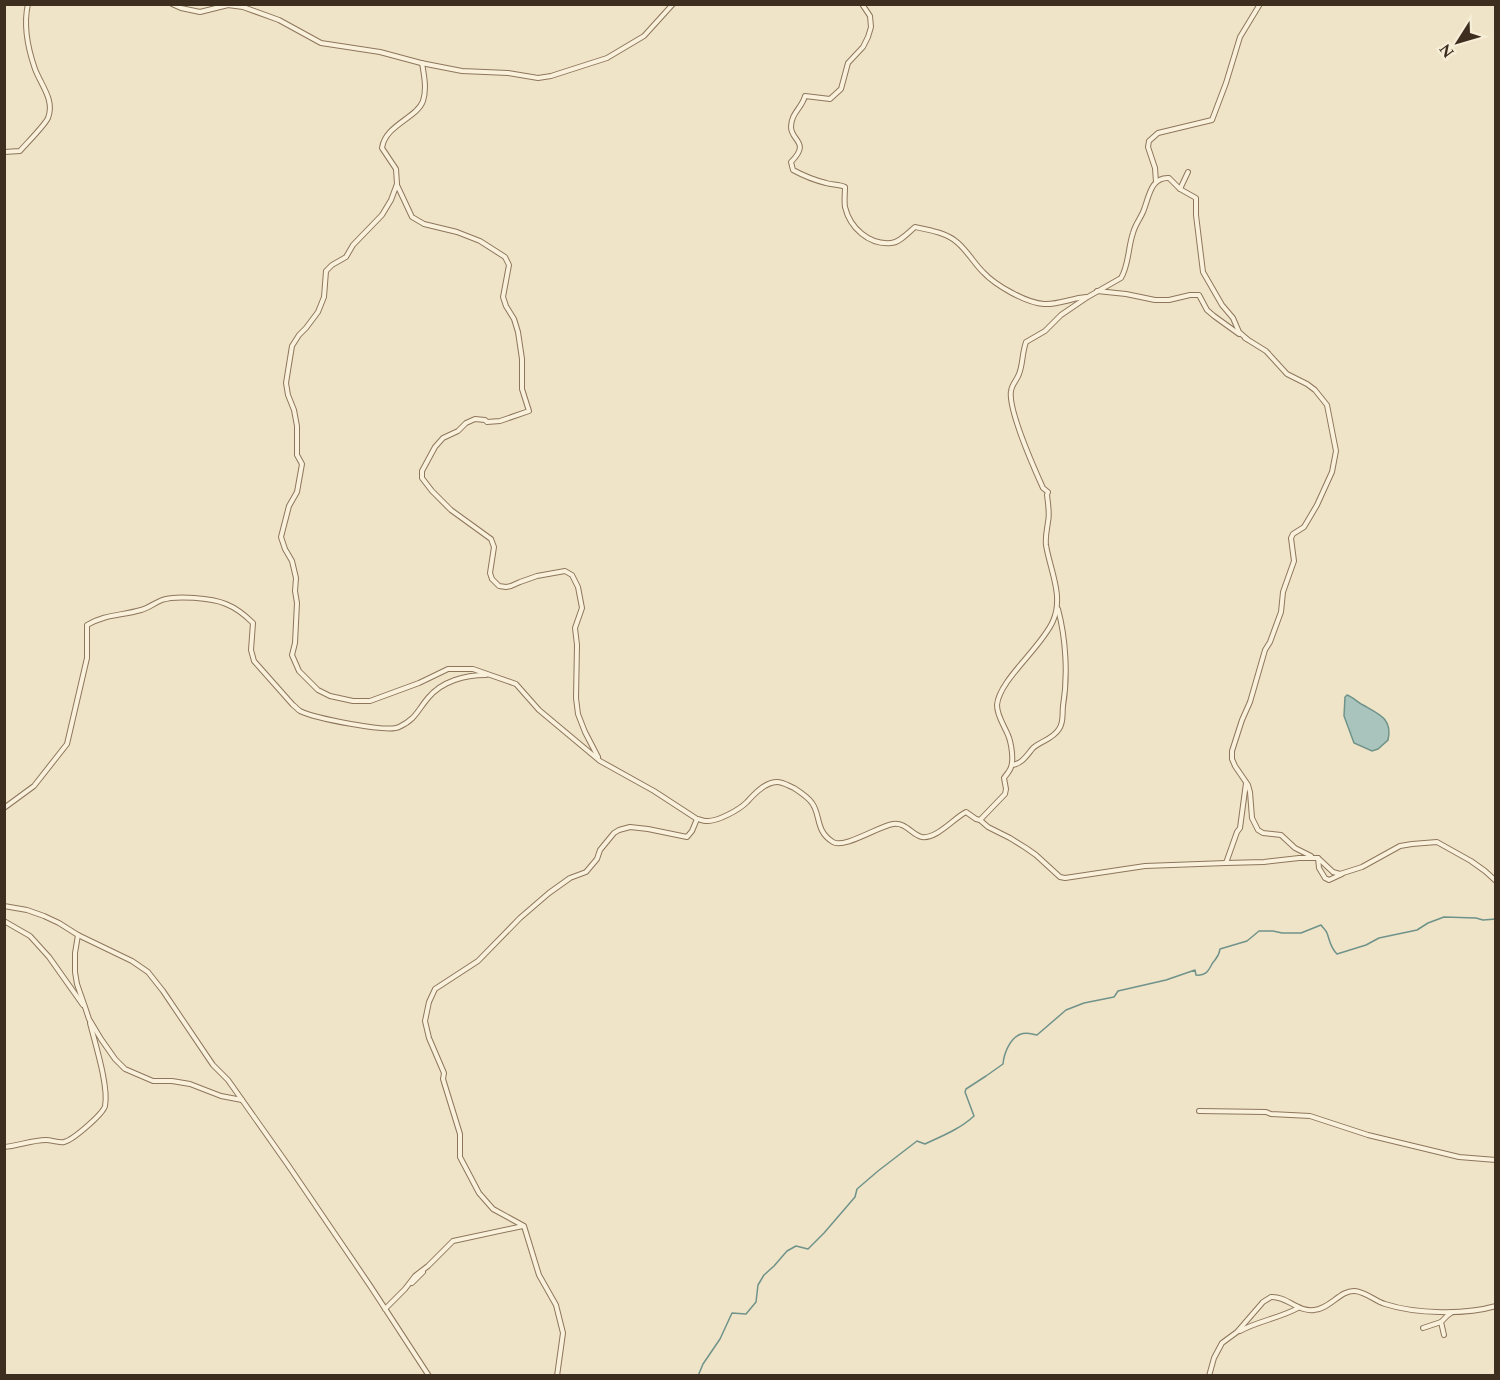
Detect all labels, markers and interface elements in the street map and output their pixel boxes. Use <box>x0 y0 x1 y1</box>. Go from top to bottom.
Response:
north arrow <box>1428 12 1488 72</box>
text: N <box>1433 38 1460 63</box>

